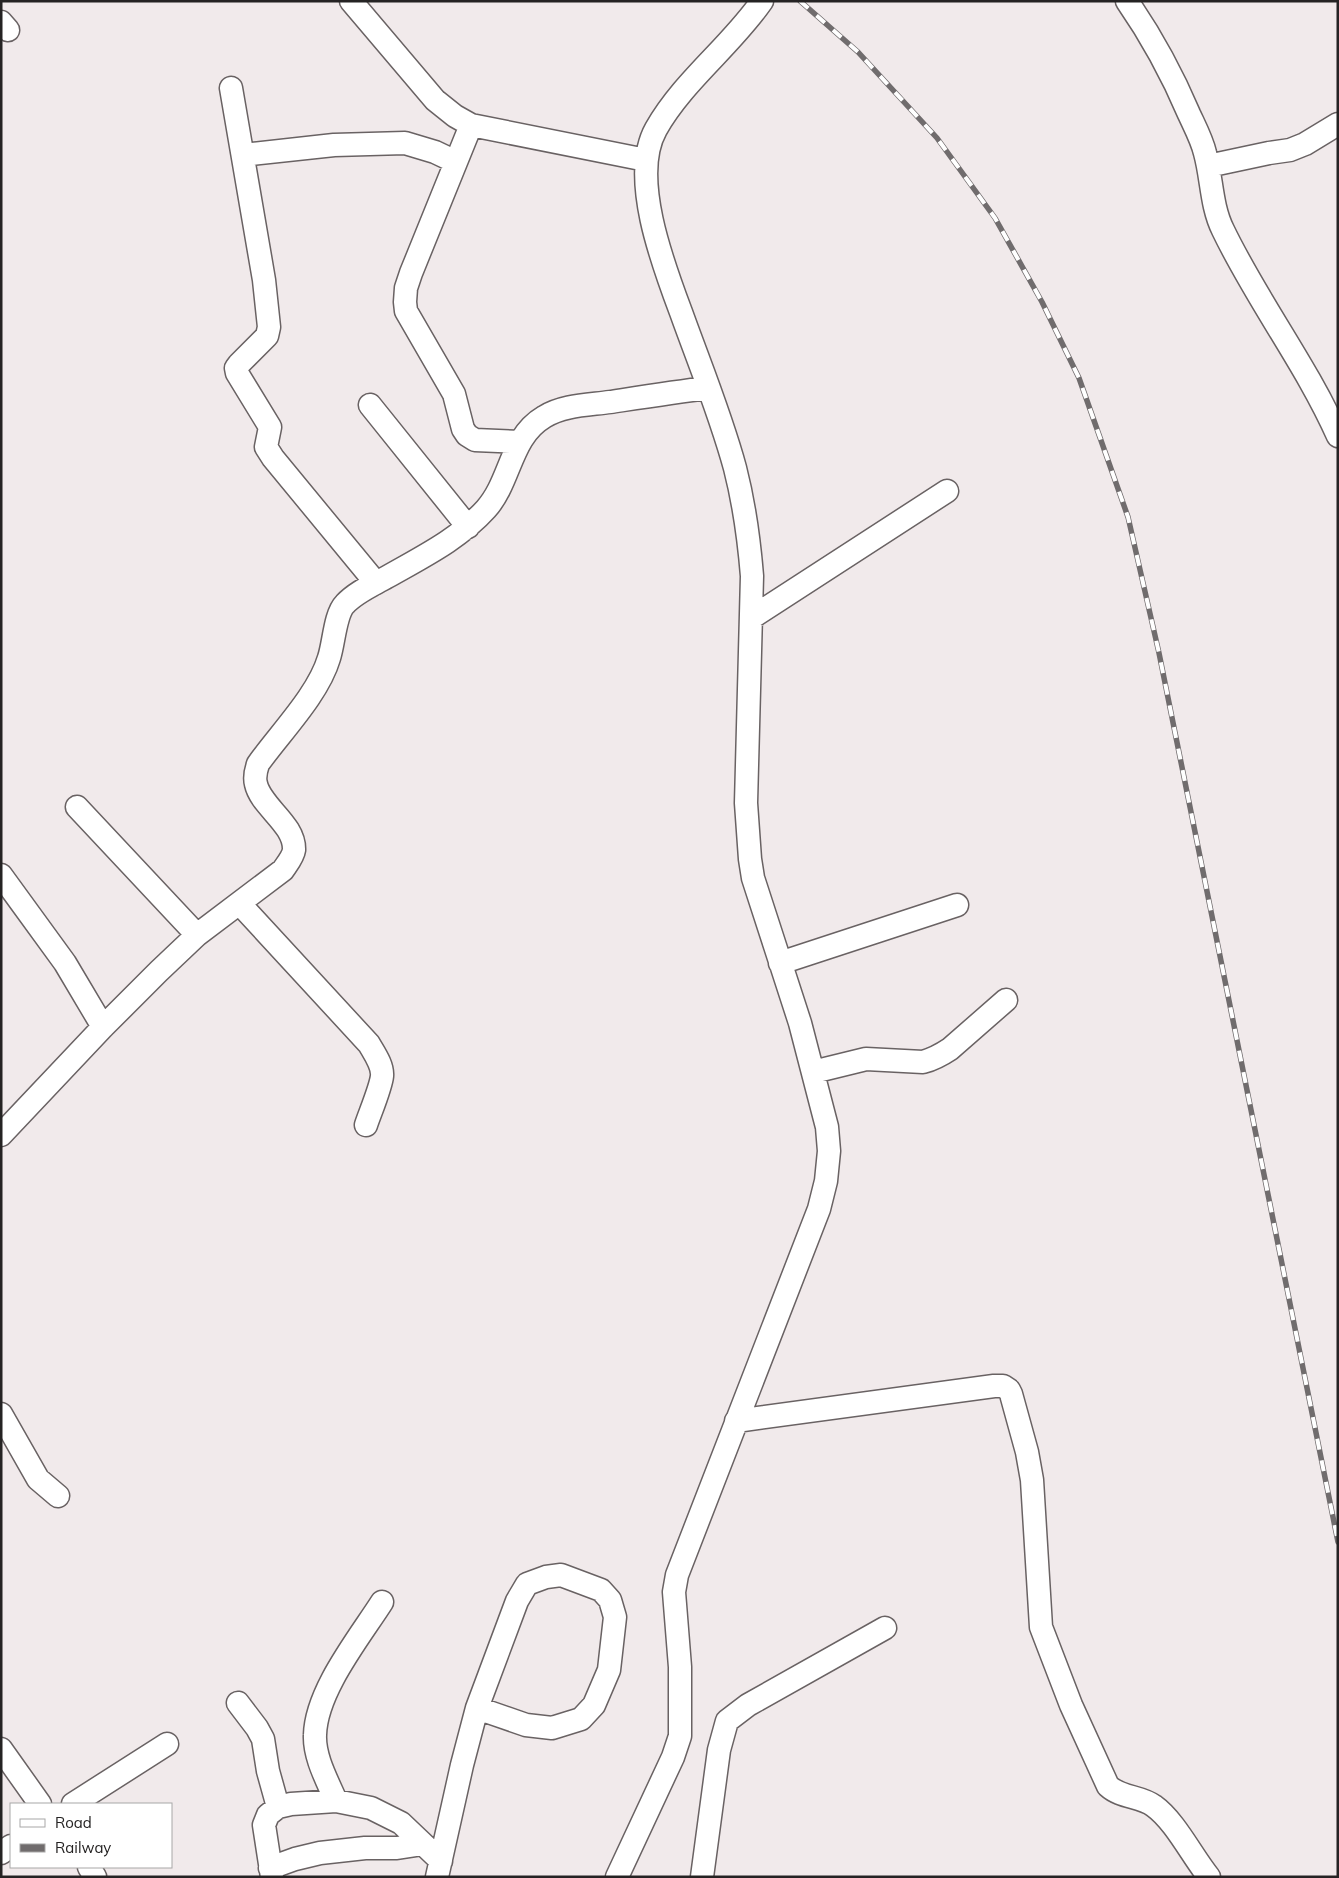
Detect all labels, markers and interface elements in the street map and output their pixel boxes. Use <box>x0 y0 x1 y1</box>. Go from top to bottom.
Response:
legend <box>10 1803 172 1868</box>
text: Road <box>55 1813 92 1832</box>
text: Railway <box>55 1838 111 1857</box>

